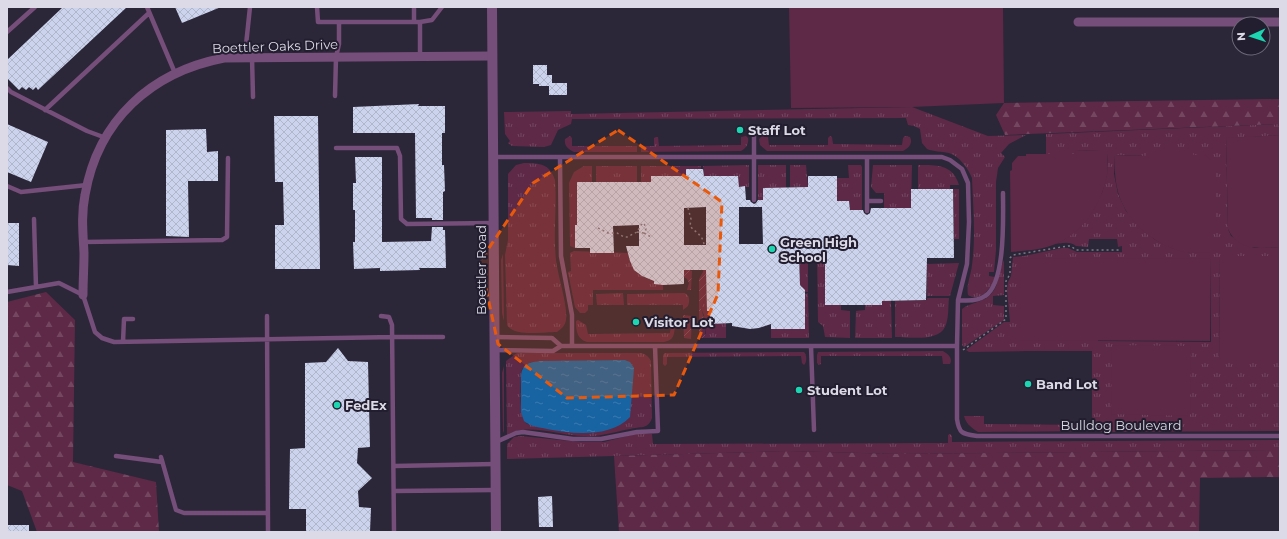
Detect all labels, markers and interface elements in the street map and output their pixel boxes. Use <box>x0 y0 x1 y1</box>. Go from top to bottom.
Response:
north arrow <box>1231 16 1271 56</box>
text: N <box>1234 32 1248 41</box>
street label: Boettler Oaks Drive <box>212 36 338 56</box>
place label: Staff Lot <box>748 122 806 138</box>
marker: Staff Lot <box>735 125 745 135</box>
street label: Boettler Road <box>473 225 489 315</box>
place label: Green High School <box>780 234 857 265</box>
marker: Green High School <box>767 244 777 254</box>
place label: Visitor Lot <box>643 314 714 330</box>
marker: Visitor Lot <box>631 317 641 327</box>
place label: Band Lot <box>1036 376 1098 392</box>
marker: Band Lot <box>1023 379 1033 389</box>
place label: Student Lot <box>807 382 888 398</box>
marker: Student Lot <box>794 385 804 395</box>
place label: FedEx <box>345 397 387 413</box>
marker: FedEx <box>332 400 342 410</box>
street label: Bulldog Boulevard <box>1060 417 1182 433</box>

